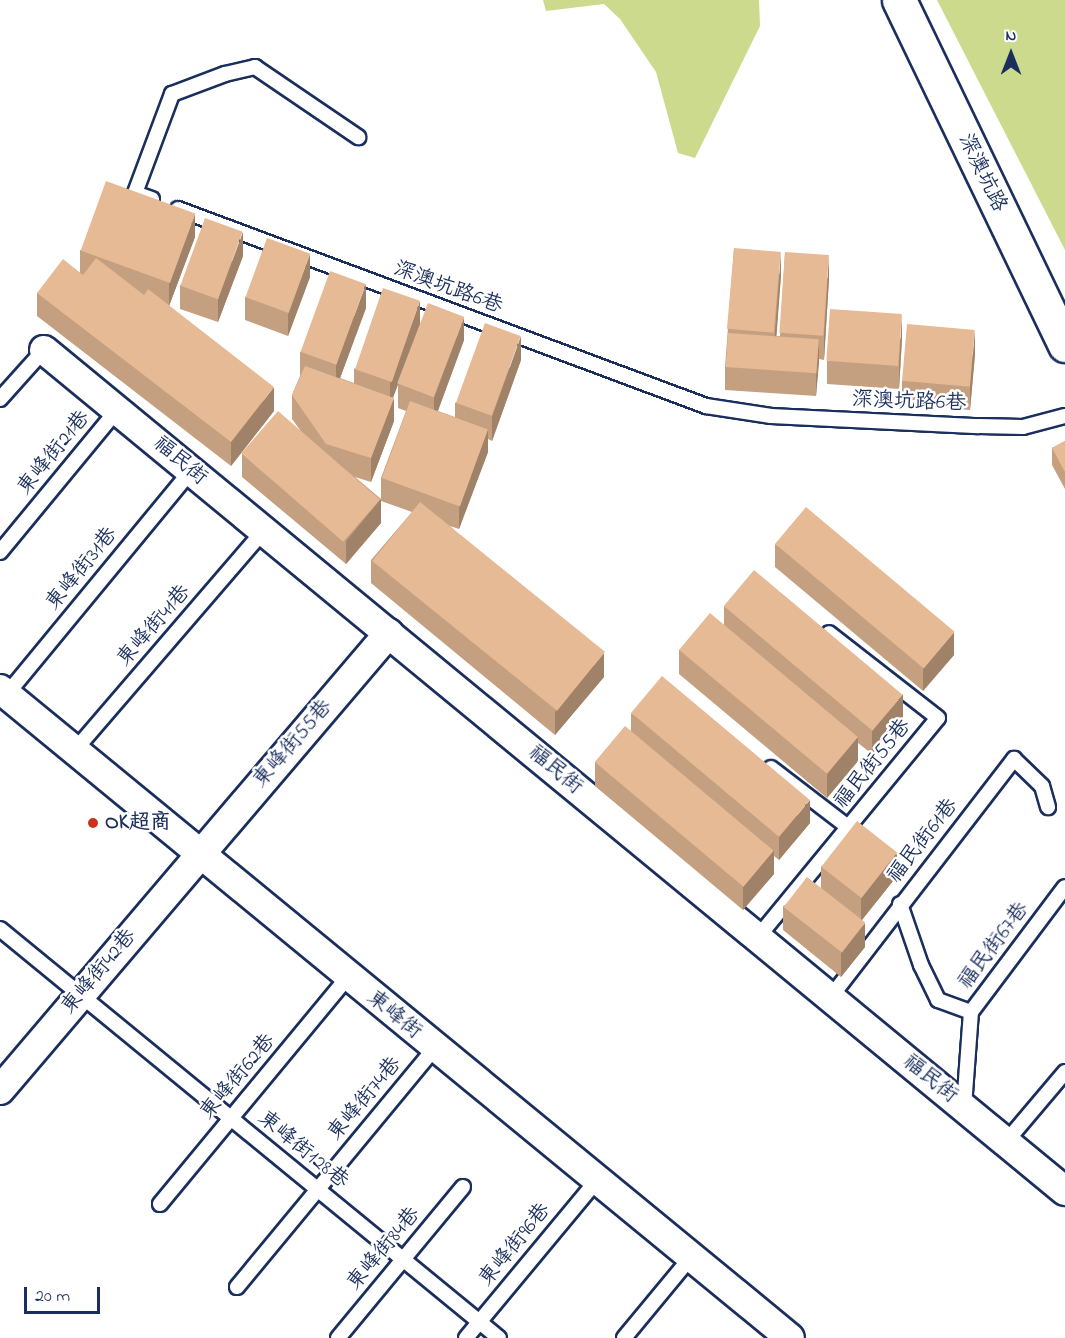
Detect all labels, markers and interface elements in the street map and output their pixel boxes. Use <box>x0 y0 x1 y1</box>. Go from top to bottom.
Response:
north arrow <box>981 24 1041 84</box>
text: N <box>1006 24 1016 48</box>
street label: 深澳坑路 <box>952 130 1012 216</box>
street label: 深澳坑路6巷 <box>390 257 506 319</box>
street label: 深澳坑路6巷 <box>851 387 967 417</box>
street label: 東峰街21巷 <box>12 406 96 500</box>
street label: 福民街 <box>148 431 212 491</box>
street label: 東峰街31巷 <box>41 522 123 616</box>
street label: 東峰街41巷 <box>112 580 196 672</box>
street label: 東峰街55巷 <box>248 695 338 793</box>
street label: 福民街55巷 <box>829 714 917 814</box>
street label: 福民街 <box>523 740 587 800</box>
street label: 福民街61巷 <box>882 794 964 888</box>
place label: OK超商 <box>105 810 171 836</box>
marker: OK超商 <box>86 816 100 830</box>
street label: 福民街67巷 <box>953 898 1035 994</box>
street label: 東峰街42巷 <box>56 924 142 1020</box>
street label: 東峰街 <box>362 985 426 1045</box>
street label: 東峰街62巷 <box>195 1029 281 1125</box>
street label: 福民街 <box>898 1049 962 1109</box>
street label: 東峰街74巷 <box>323 1052 407 1146</box>
street label: 東峰街128巷 <box>253 1106 353 1194</box>
street label: 東峰街96巷 <box>474 1198 556 1292</box>
street label: 東峰街84巷 <box>342 1202 426 1296</box>
scale bar <box>27 1275 104 1313</box>
text: 20 m <box>35 1284 70 1310</box>

